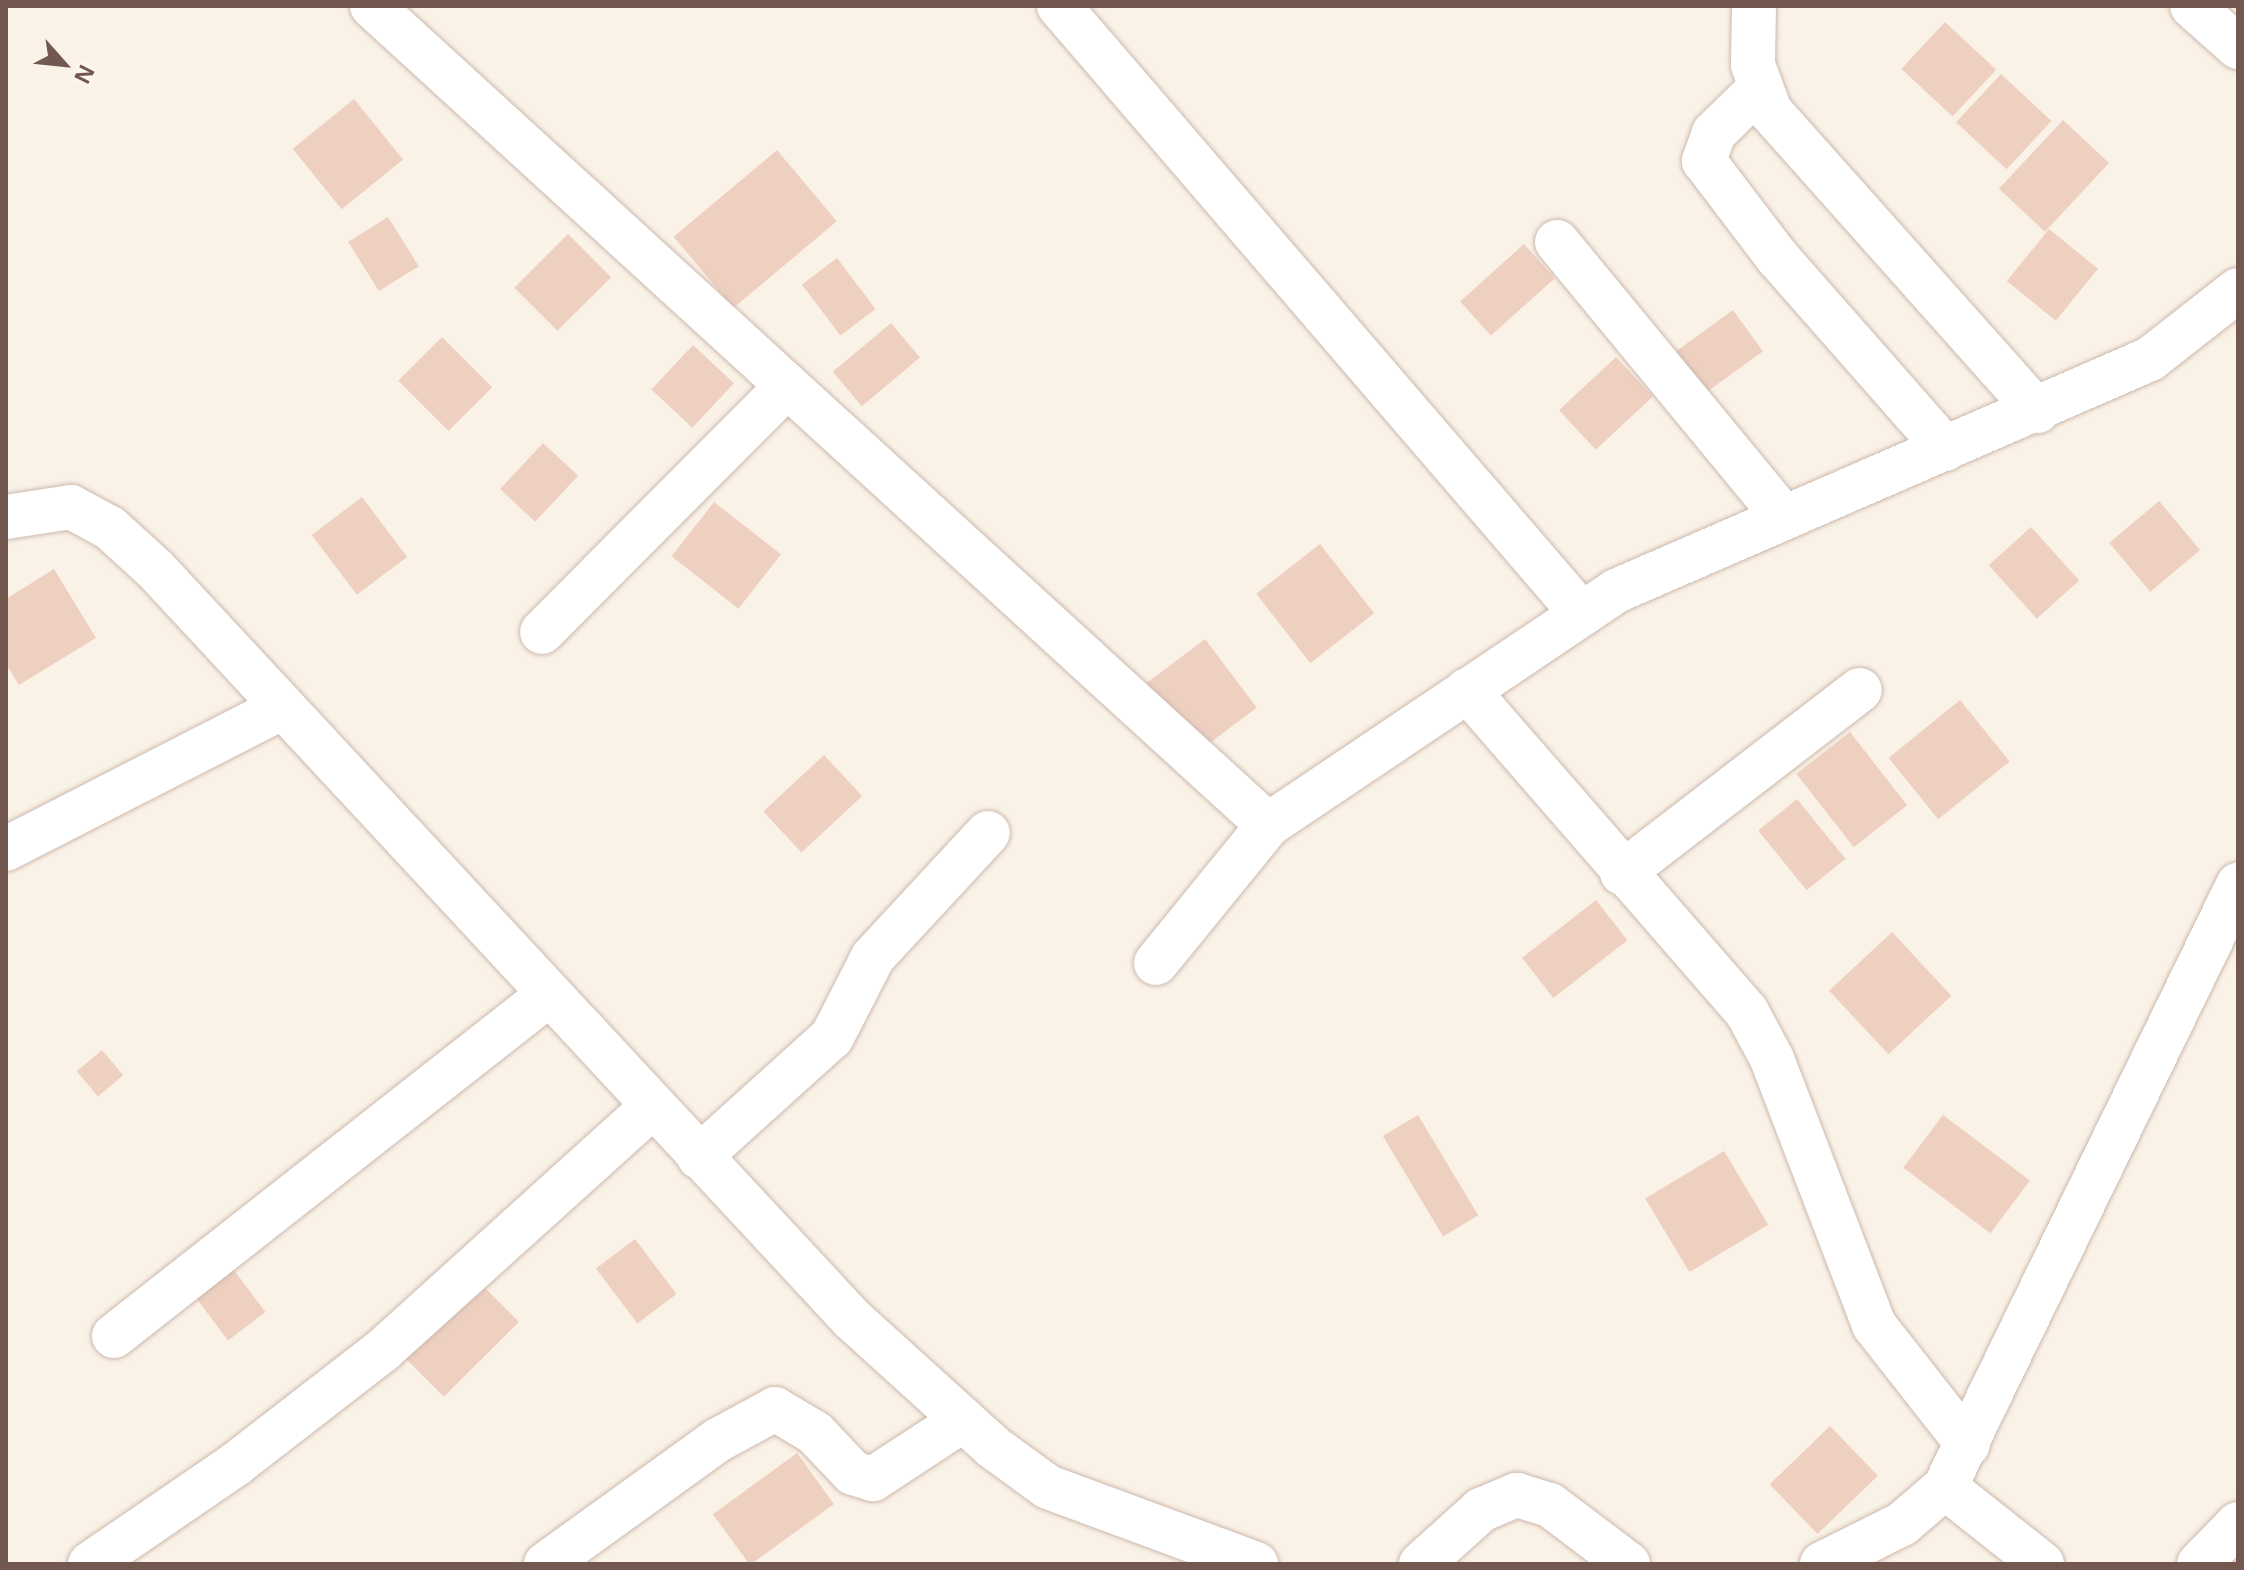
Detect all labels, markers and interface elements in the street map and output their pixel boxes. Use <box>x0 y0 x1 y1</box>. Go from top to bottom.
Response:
north arrow <box>24 24 104 104</box>
text: N <box>68 60 103 90</box>

